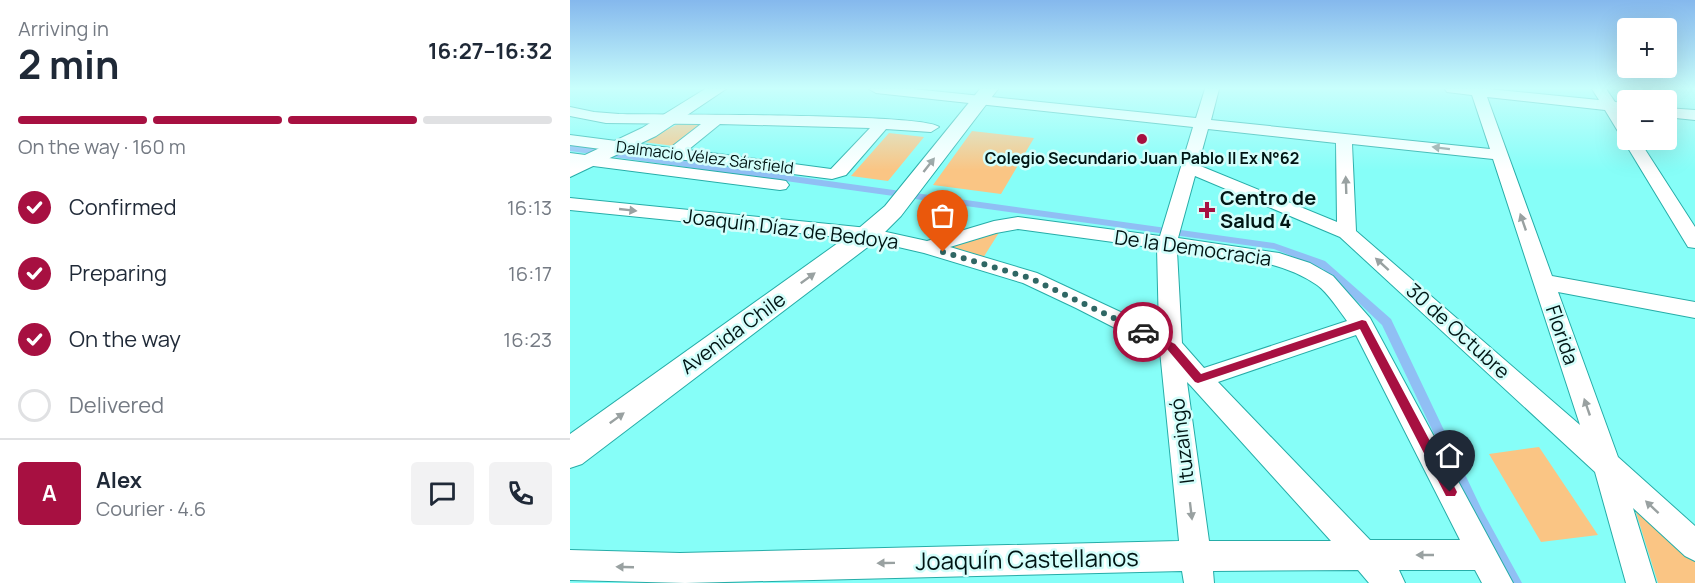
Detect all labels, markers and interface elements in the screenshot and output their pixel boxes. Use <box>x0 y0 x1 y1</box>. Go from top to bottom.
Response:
text: Arriving in <box>18 15 109 42</box>
map controls <box>1617 18 1677 150</box>
button: + <box>1617 18 1677 78</box>
text: 16:27–16:32 <box>428 36 552 66</box>
text: 2 min <box>18 37 119 91</box>
button: − <box>1617 90 1677 150</box>
marker: Colegio Secundario Juan Pablo II Ex N°62 <box>1135 132 1149 146</box>
text: On the way · 160 m <box>18 133 186 160</box>
street label: Dalmacio Vélez Sársfield <box>615 135 795 179</box>
one-way arrow <box>1431 143 1450 153</box>
place label: Colegio Secundario Juan Pablo II Ex N°62 <box>985 147 1299 169</box>
one-way arrow <box>923 158 935 174</box>
one-way arrow <box>1341 175 1350 194</box>
place label: Centro de Salud 4 <box>1220 184 1316 234</box>
pin <box>917 190 968 252</box>
icon: check <box>18 191 51 224</box>
text: Confirmed <box>69 192 177 222</box>
text: 16:13 <box>507 194 552 221</box>
icon: bag <box>926 199 959 232</box>
marker: Centro de Salud 4 <box>1198 201 1216 219</box>
street label: Joaquín Díaz de Bedoya <box>682 202 900 255</box>
one-way arrow <box>619 205 638 215</box>
one-way arrow <box>1517 213 1527 231</box>
street label: De la Democracia <box>1113 223 1273 272</box>
icon: check <box>18 257 51 290</box>
text: Preparing <box>69 258 167 288</box>
one-way arrow <box>1375 258 1390 271</box>
text: 16:17 <box>508 260 552 287</box>
one-way arrow <box>800 272 816 284</box>
street label: 30 de Octubre <box>1401 277 1516 384</box>
street label: Avenida Chile <box>675 285 791 380</box>
street label: Florida <box>1540 301 1585 368</box>
courier <box>1113 302 1173 362</box>
icon: car <box>1127 316 1160 349</box>
icon: check <box>18 323 51 356</box>
text: On the way <box>69 324 181 354</box>
text: 16:23 <box>503 326 552 353</box>
text: Delivered <box>69 390 164 420</box>
street label: Ituzaingó <box>1163 397 1200 485</box>
one-way arrow <box>1582 397 1591 415</box>
one-way arrow <box>609 412 625 424</box>
pin <box>1424 430 1475 492</box>
icon: home <box>1433 439 1466 472</box>
button: chat <box>411 462 474 525</box>
button: phone <box>489 462 552 525</box>
text: Alex <box>96 465 142 495</box>
text: A <box>42 478 57 508</box>
text: Courier · 4.6 <box>96 495 206 522</box>
one-way arrow <box>1646 500 1660 514</box>
one-way arrow <box>1186 502 1196 521</box>
street label: Joaquín Castellanos <box>915 540 1139 577</box>
one-way arrow <box>1415 550 1434 560</box>
one-way arrow <box>876 559 895 568</box>
one-way arrow <box>615 562 634 571</box>

